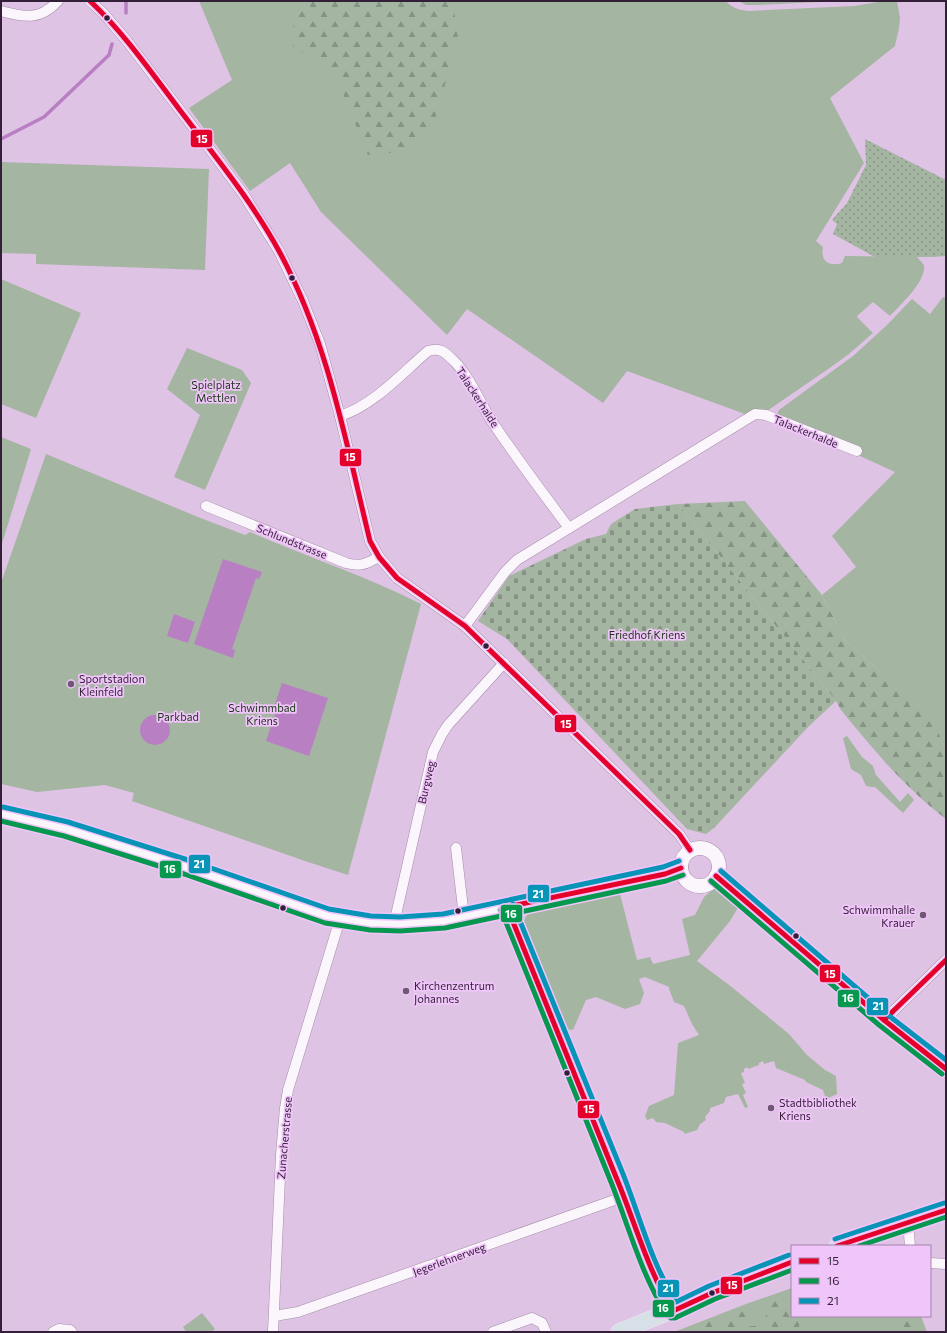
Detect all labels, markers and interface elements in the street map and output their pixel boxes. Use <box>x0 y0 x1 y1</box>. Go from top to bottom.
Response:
unlabelled marker <box>102 13 112 23</box>
line badge: 15 <box>190 129 213 148</box>
text: 15 <box>196 132 208 145</box>
unlabelled marker <box>287 273 297 283</box>
street label: Talackerhalde <box>454 365 502 430</box>
park label: Spielplatz Mettlen <box>191 378 241 404</box>
street label: Talackerhalde <box>772 412 840 450</box>
line badge: 15 <box>339 448 362 467</box>
text: 15 <box>344 450 356 463</box>
street label: Schlundstrasse <box>255 521 329 561</box>
park label: Friedhof Kriens <box>609 628 685 641</box>
unlabelled marker <box>481 641 491 651</box>
place label: Sportstadion Kleinfeld <box>79 672 145 698</box>
marker: Sportstadion Kleinfeld <box>66 679 76 689</box>
park label: Schwimmbad Kriens <box>228 701 296 727</box>
park label: Parkbad <box>157 710 199 723</box>
line badge: 15 <box>554 714 577 733</box>
text: 15 <box>560 717 572 730</box>
street label: Burgweg <box>415 759 437 805</box>
line badge: 21 <box>188 854 211 874</box>
text: 21 <box>193 857 205 870</box>
line badge: 16 <box>159 860 182 879</box>
text: 16 <box>164 862 176 875</box>
line badge: 21 <box>527 884 550 903</box>
text: 21 <box>532 887 544 900</box>
unlabelled marker <box>278 903 288 913</box>
place label: Schwimmhalle Krauer <box>843 903 916 929</box>
line badge: 16 <box>500 904 523 923</box>
unlabelled marker <box>453 906 463 916</box>
text: 16 <box>505 907 517 920</box>
marker: Schwimmhalle Krauer <box>918 910 928 920</box>
unlabelled marker <box>791 931 801 941</box>
line badge: 15 <box>819 964 841 983</box>
text: 15 <box>824 967 836 980</box>
place label: Kirchenzentrum Johannes <box>414 979 494 1006</box>
marker: Kirchenzentrum Johannes <box>401 986 411 996</box>
line badge: 16 <box>837 989 860 1008</box>
text: 16 <box>842 991 854 1004</box>
line badge: 21 <box>866 997 889 1016</box>
text: 21 <box>872 999 884 1012</box>
unlabelled marker <box>562 1068 572 1078</box>
street label: Zunacherstrasse <box>274 1096 294 1180</box>
place label: Stadtbibliothek Kriens <box>779 1096 857 1122</box>
line badge: 15 <box>577 1100 600 1119</box>
text: 15 <box>583 1102 595 1115</box>
marker: Stadtbibliothek Kriens <box>766 1103 776 1113</box>
street label: Jegerlehnerweg <box>411 1240 488 1279</box>
legend <box>791 1245 931 1317</box>
text: 15 <box>827 1253 839 1267</box>
text: 16 <box>827 1273 839 1287</box>
line badge: 15 <box>720 1276 743 1295</box>
text: 15 <box>726 1278 738 1291</box>
line badge: 21 <box>657 1279 680 1298</box>
text: 21 <box>662 1281 674 1294</box>
unlabelled marker <box>707 1288 717 1298</box>
text: 21 <box>827 1293 839 1307</box>
line badge: 16 <box>652 1299 675 1318</box>
text: 16 <box>657 1301 669 1314</box>

